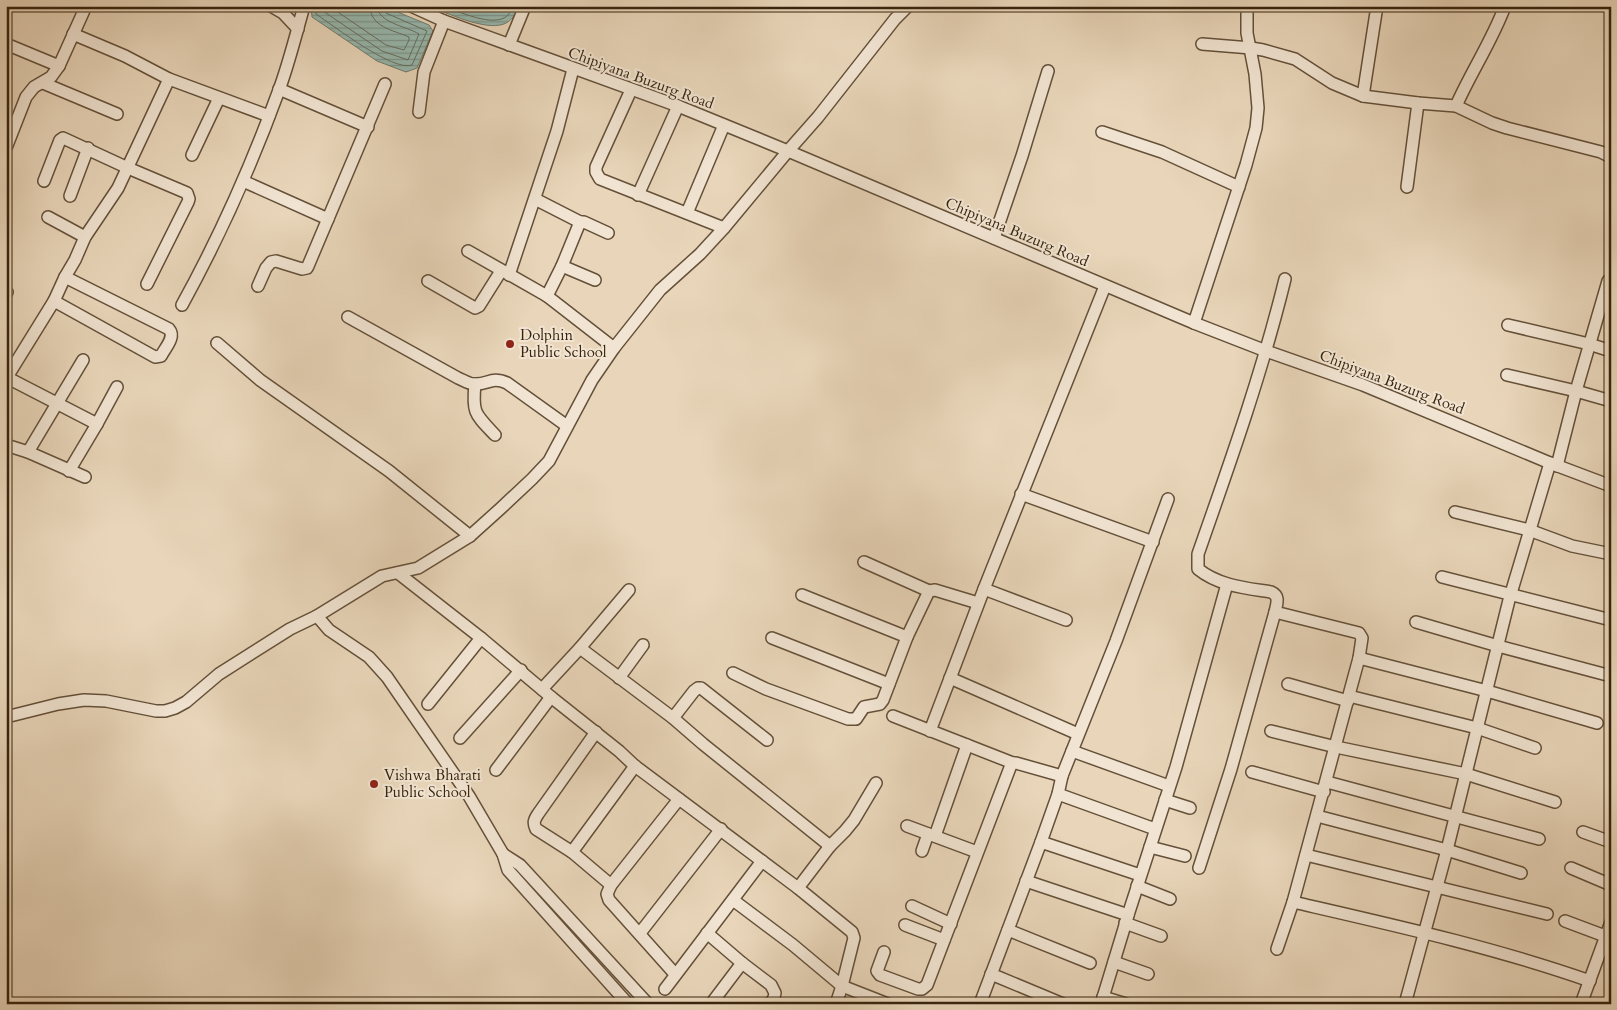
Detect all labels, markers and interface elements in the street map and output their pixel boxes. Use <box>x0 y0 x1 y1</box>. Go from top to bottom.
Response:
street label: Chipiyana Buzurg Road <box>565 42 717 114</box>
street label: Chipiyana Buzurg Road <box>942 193 1092 271</box>
place label: Dolphin Public School <box>520 325 607 362</box>
marker: Dolphin Public School <box>504 338 516 350</box>
street label: Chipiyana Buzurg Road <box>1317 345 1467 419</box>
place label: Vishwa Bharati Public School <box>384 765 481 802</box>
marker: Vishwa Bharati Public School <box>368 778 380 790</box>

